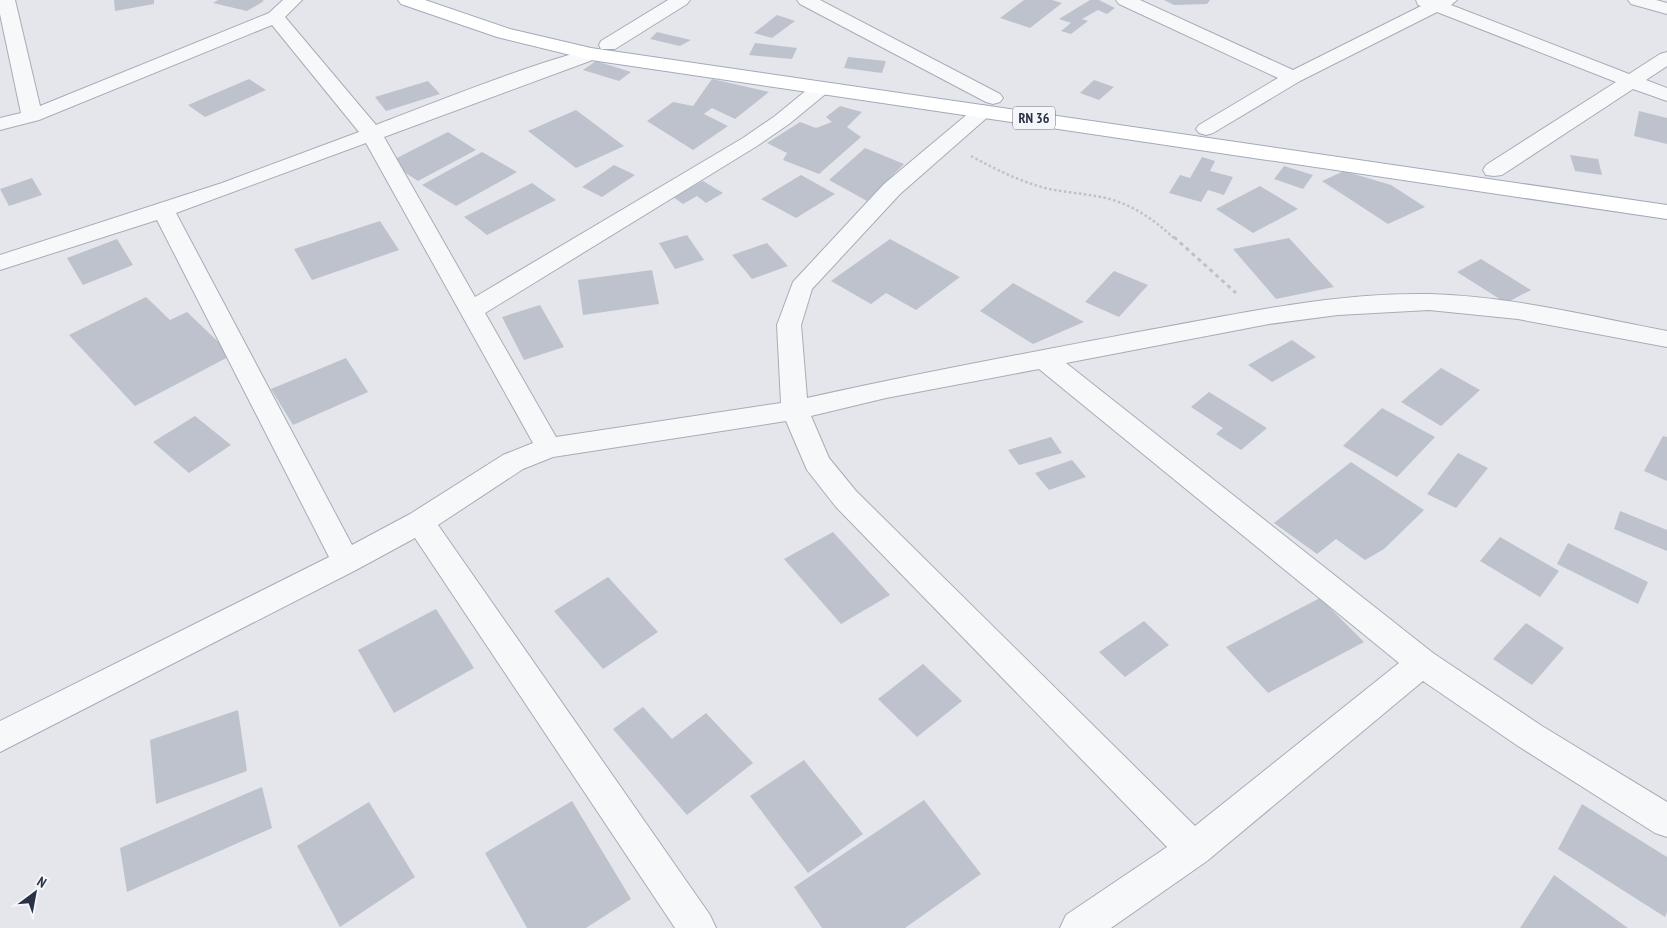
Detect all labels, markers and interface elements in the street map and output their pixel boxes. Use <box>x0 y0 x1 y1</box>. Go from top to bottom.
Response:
road number: RN 36 <box>1013 106 1055 130</box>
north arrow <box>10 868 60 918</box>
text: N <box>34 872 50 892</box>

